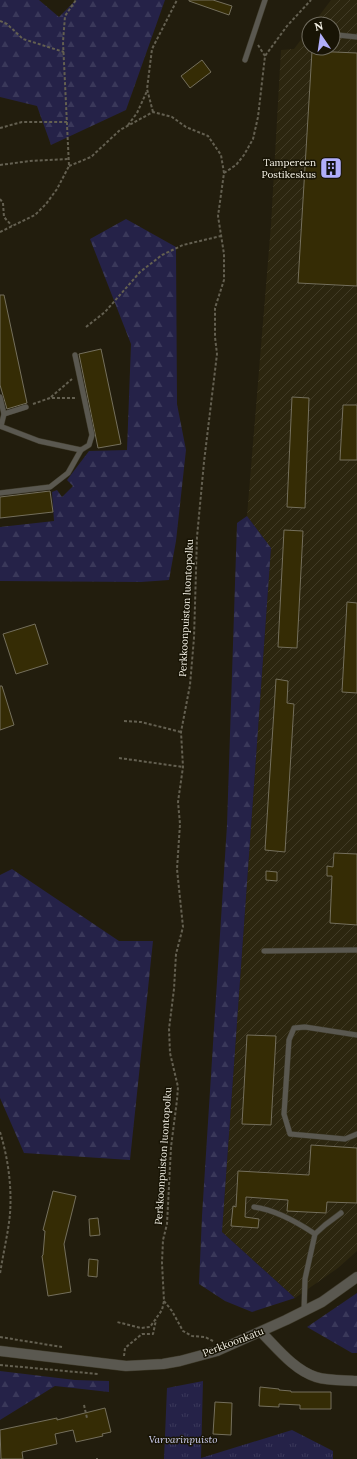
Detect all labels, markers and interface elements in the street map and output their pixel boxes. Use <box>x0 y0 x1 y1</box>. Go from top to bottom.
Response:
north arrow <box>301 16 341 56</box>
text: N <box>313 18 325 34</box>
building icon: Tampereen Postikeskus <box>318 155 344 181</box>
place label: Tampereen Postikeskus <box>262 156 316 181</box>
street label: Perkkoonpuiston luontopolku <box>176 539 196 677</box>
street label: Perkkoonpuiston luontopolku <box>152 1087 174 1225</box>
street label: Perkkoonkatu <box>201 1324 265 1360</box>
park label: Varvarinpuisto <box>149 1433 217 1446</box>

